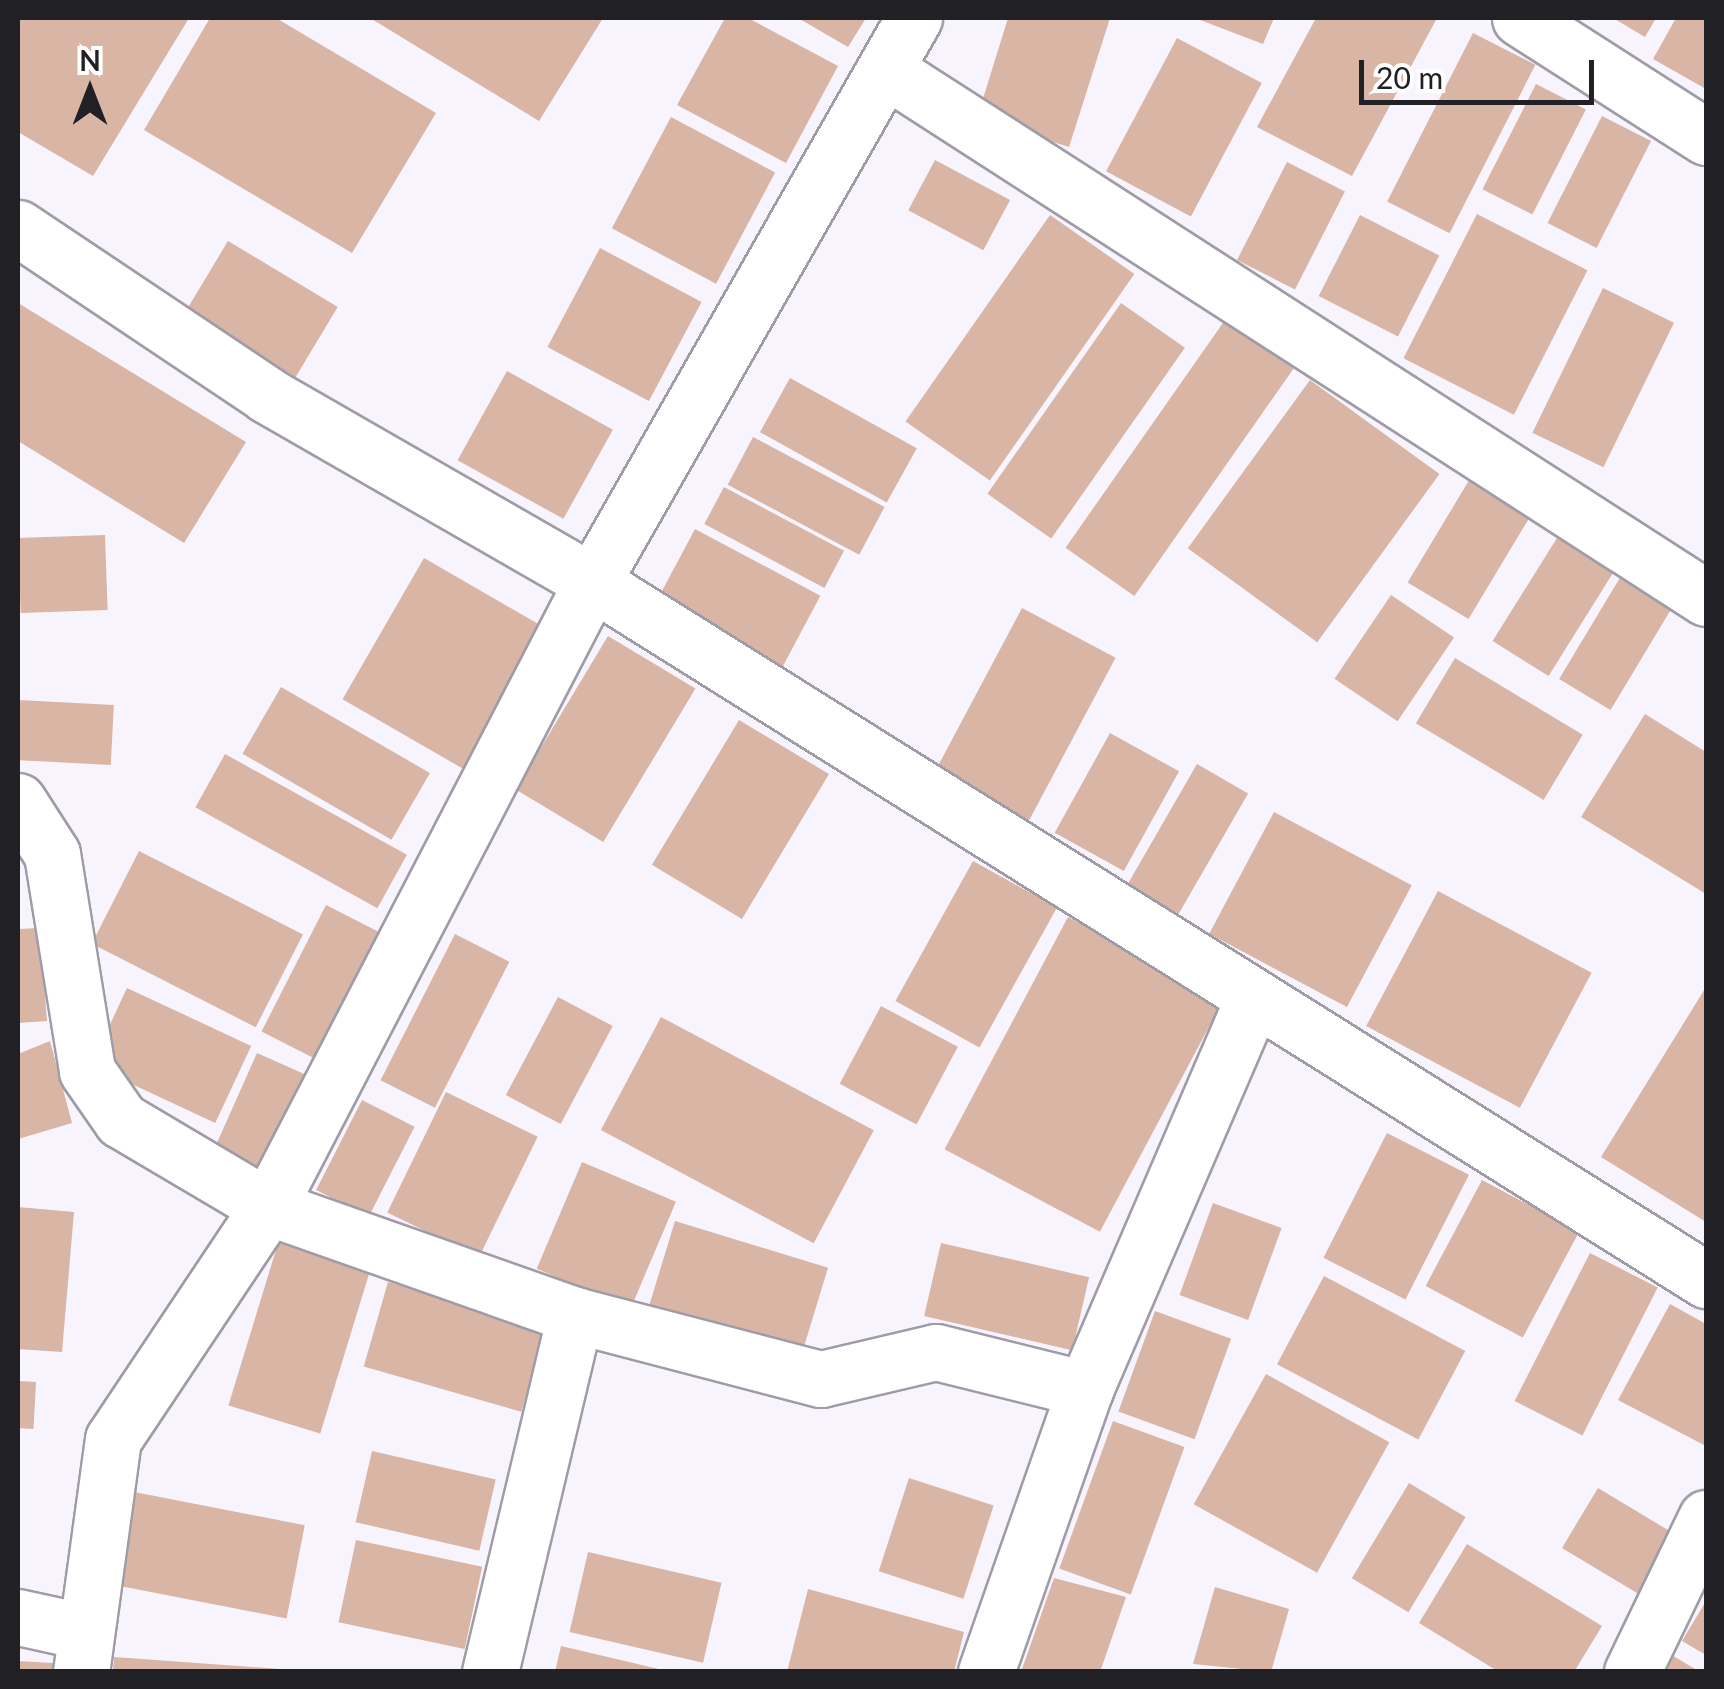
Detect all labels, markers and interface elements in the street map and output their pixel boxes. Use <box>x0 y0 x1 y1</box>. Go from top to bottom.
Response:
north arrow <box>40 40 140 140</box>
scale bar <box>1364 40 1599 102</box>
text: N <box>79 43 101 77</box>
text: 20 m <box>1376 59 1443 95</box>

